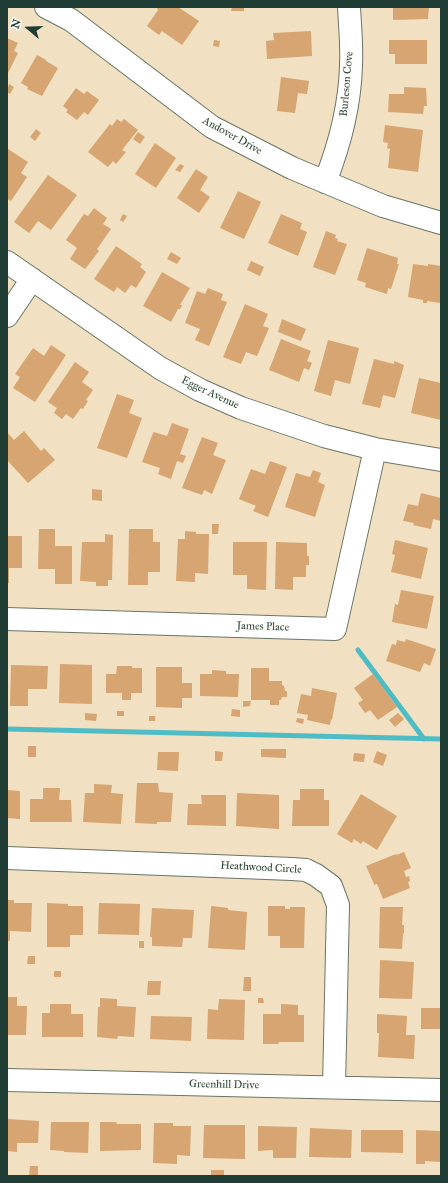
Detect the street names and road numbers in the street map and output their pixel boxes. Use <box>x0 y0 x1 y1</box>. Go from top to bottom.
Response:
street label: Burleson Cove <box>338 51 356 117</box>
street label: Andover Drive <box>200 114 264 158</box>
street label: Egger Avenue <box>179 374 241 412</box>
street label: James Place <box>237 619 289 635</box>
street label: Heathwood Circle <box>220 859 302 877</box>
street label: Greenhill Drive <box>189 1078 259 1092</box>

